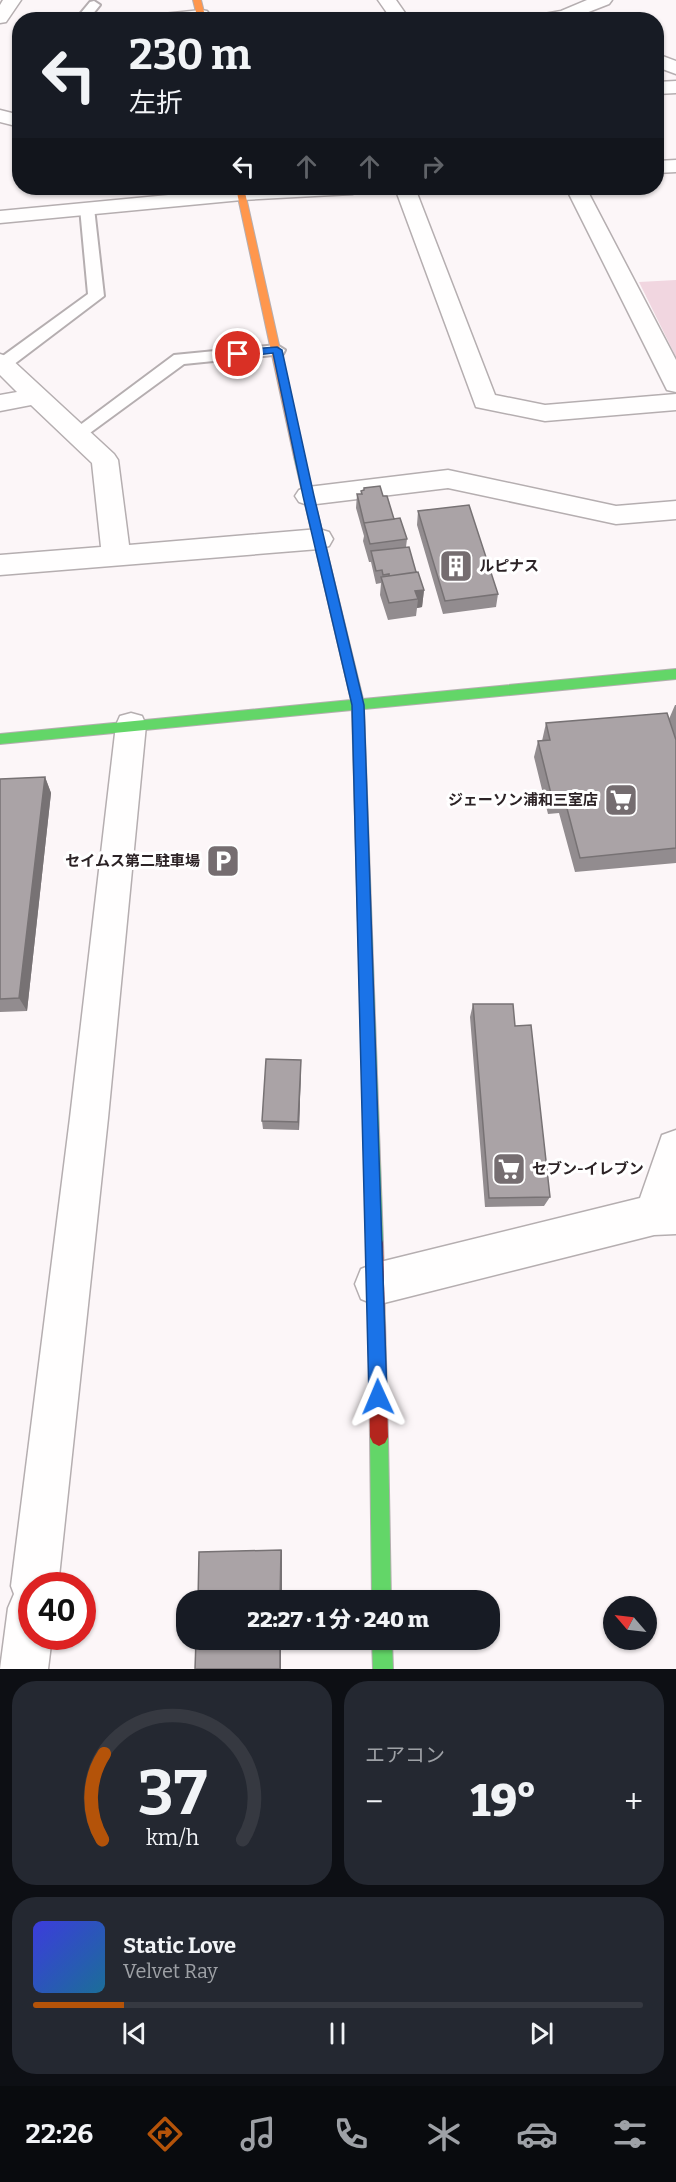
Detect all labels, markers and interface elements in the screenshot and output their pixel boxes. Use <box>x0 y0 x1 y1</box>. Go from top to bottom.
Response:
text: 230 m <box>129 30 251 80</box>
icon: left <box>30 36 108 114</box>
text: 左折 <box>129 87 183 119</box>
icon: left <box>227 150 260 183</box>
icon: ahead <box>290 150 323 183</box>
icon: ahead <box>353 150 386 183</box>
icon: right <box>416 150 449 183</box>
pin <box>212 328 263 379</box>
icon: arrive <box>221 337 254 370</box>
building icon: ルピナス <box>438 548 474 584</box>
place label: ルピナス <box>479 557 539 575</box>
supermarket icon: ジェーソン浦和三室店 <box>603 782 639 818</box>
place label: ジェーソン浦和三室店 <box>448 791 598 809</box>
parking icon: セイムス第二駐車場 <box>205 843 241 879</box>
place label: セイムス第二駐車場 <box>65 852 200 870</box>
supermarket icon: セブン-イレブン <box>491 1151 527 1187</box>
place label: セブン-イレブン <box>532 1160 644 1178</box>
position arrow <box>346 1365 410 1429</box>
speed limit sign: 40 <box>18 1572 96 1650</box>
north arrow <box>603 1596 657 1650</box>
map controls <box>603 1596 657 1650</box>
text: 22:27 · 1 分 · 240 m <box>247 1606 429 1633</box>
text: エアコン <box>365 1743 445 1767</box>
text: 37 <box>137 1756 207 1831</box>
text: 19° <box>471 1774 537 1828</box>
text: − <box>365 1782 383 1822</box>
text: + <box>624 1782 643 1822</box>
text: km/h <box>145 1825 199 1851</box>
text: Static Love <box>123 1932 236 1959</box>
text: Velvet Ray <box>123 1959 218 1983</box>
icon: previous <box>118 2017 151 2050</box>
icon: pause <box>321 2017 354 2050</box>
icon: next <box>525 2017 558 2050</box>
icon: directions <box>144 2113 186 2155</box>
icon: music <box>237 2113 279 2155</box>
icon: phone <box>330 2113 372 2155</box>
icon: climate <box>423 2113 465 2155</box>
icon: car <box>516 2113 558 2155</box>
icon: filters <box>609 2113 651 2155</box>
text: 22:26 <box>25 2118 93 2150</box>

